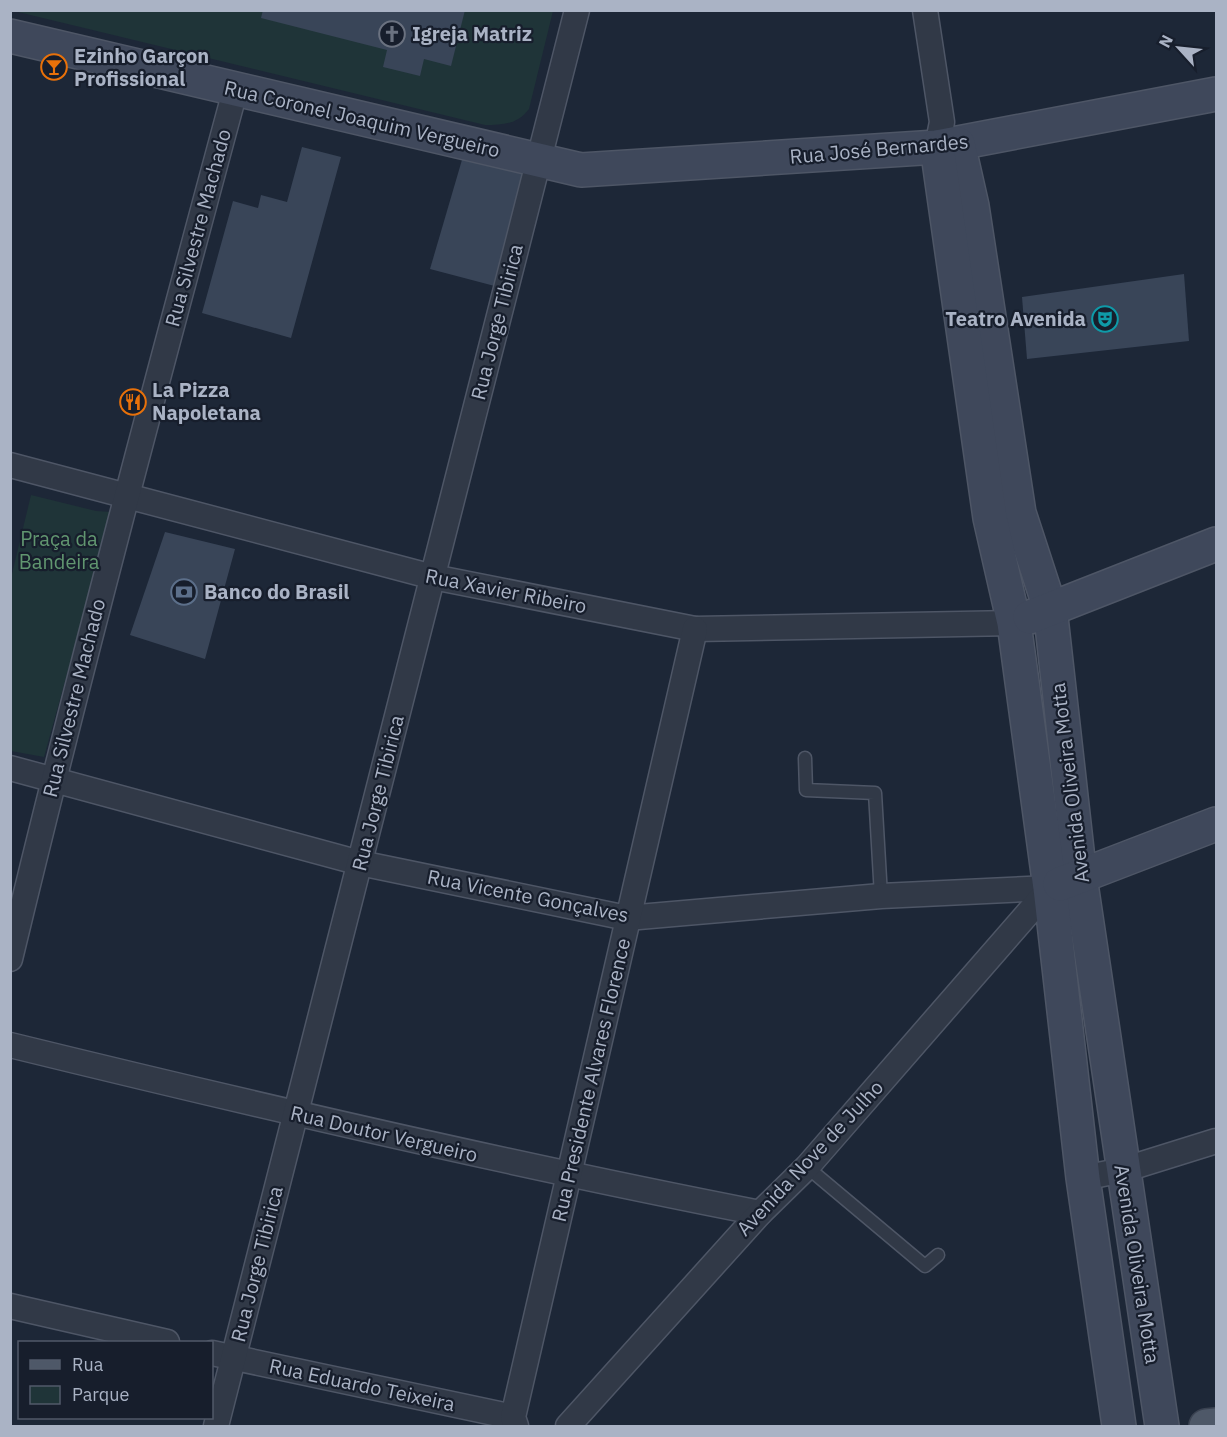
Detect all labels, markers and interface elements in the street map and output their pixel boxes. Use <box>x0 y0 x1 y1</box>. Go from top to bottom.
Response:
north arrow <box>1149 18 1209 78</box>
church icon: Igreja Matriz <box>377 19 407 49</box>
place label: Igreja Matriz <box>412 20 532 47</box>
text: N <box>1154 31 1177 51</box>
place label: Ezinho Garçon Profissional <box>74 42 209 92</box>
bar icon: Ezinho Garçon Profissional <box>39 52 69 82</box>
street label: Rua Coronel Joaquim Vergueiro <box>222 74 503 163</box>
street label: Rua Silvestre Machado <box>158 126 237 330</box>
street label: Rua José Bernardes <box>788 127 969 170</box>
street label: Rua Jorge Tibirica <box>464 241 529 403</box>
theatre icon: Teatro Avenida <box>1090 304 1120 334</box>
place label: Teatro Avenida <box>945 305 1086 332</box>
place label: La Pizza Napoletana <box>152 376 261 426</box>
restaurant icon: La Pizza Napoletana <box>118 387 148 417</box>
park label: Praça da Bandeira <box>19 525 100 575</box>
street label: Rua Xavier Ribeiro <box>423 562 589 619</box>
bank icon: Banco do Brasil <box>169 577 199 607</box>
place label: Banco do Brasil <box>204 578 349 605</box>
street label: Rua Silvestre Machado <box>36 596 111 800</box>
street label: Avenida Oliveira Motta <box>1044 681 1095 885</box>
street label: Rua Jorge Tibirica <box>345 712 410 874</box>
street label: Rua Vicente Gonçalves <box>425 863 631 928</box>
street label: Rua Presidente Alvares Florence <box>545 935 636 1224</box>
street label: Avenida Nove de Julho <box>730 1074 889 1241</box>
street label: Rua Doutor Vergueiro <box>288 1099 480 1168</box>
street label: Avenida Oliveira Motta <box>1108 1162 1167 1366</box>
street label: Rua Jorge Tibirica <box>224 1183 289 1345</box>
legend <box>18 1341 213 1419</box>
street label: Rua Eduardo Teixeira <box>267 1352 458 1417</box>
text: Rua <box>72 1353 104 1376</box>
text: Parque <box>72 1383 130 1406</box>

